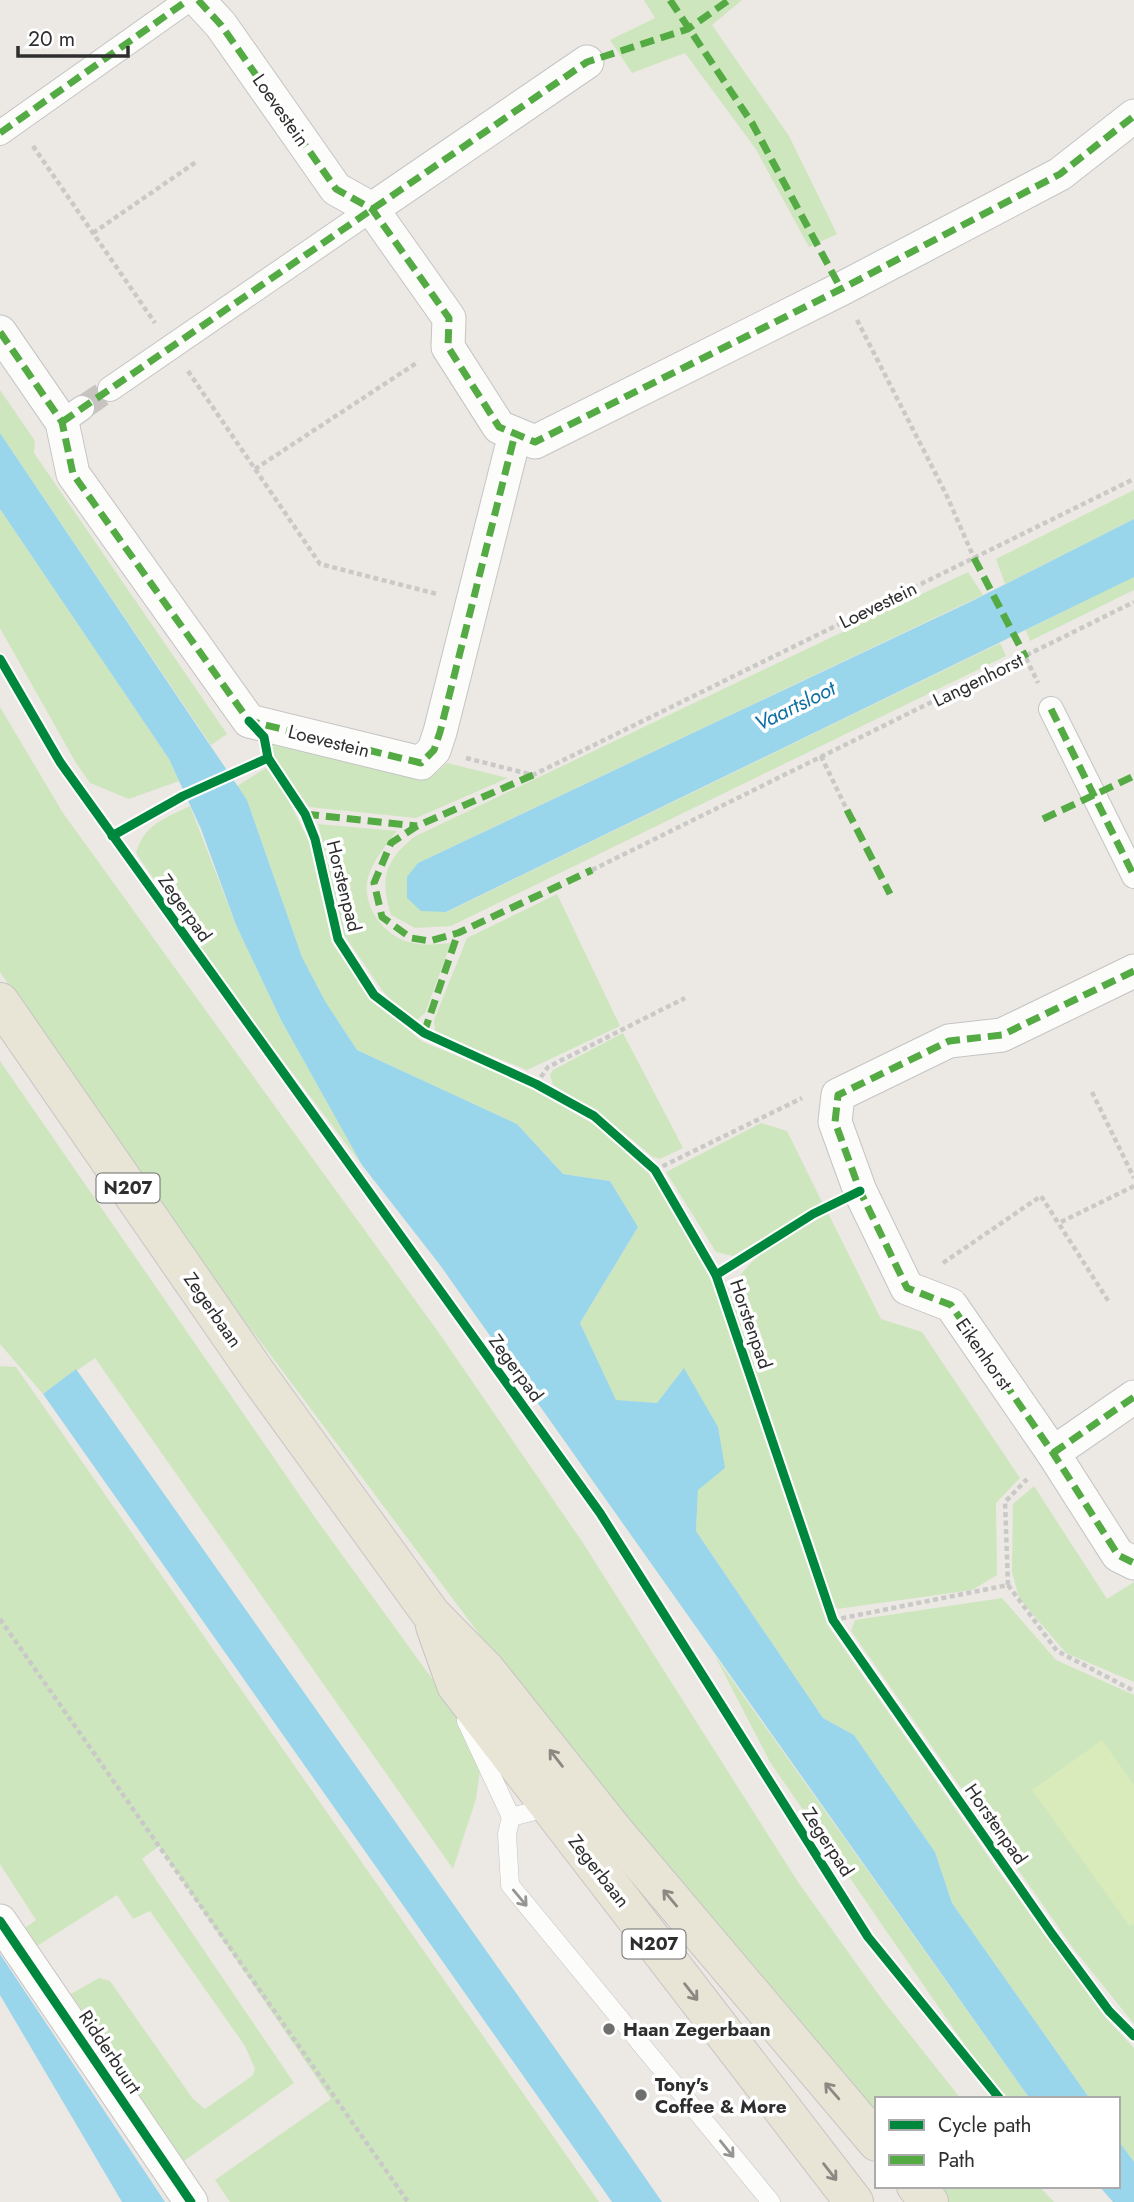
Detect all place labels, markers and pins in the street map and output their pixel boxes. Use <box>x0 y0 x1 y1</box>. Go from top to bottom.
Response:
place label: Haan Zegerbaan <box>623 2016 771 2043</box>
marker: Haan Zegerbaan <box>601 2021 617 2037</box>
place label: Tony's Coffee & More <box>655 2071 787 2120</box>
marker: Tony's Coffee & More <box>633 2087 649 2103</box>

